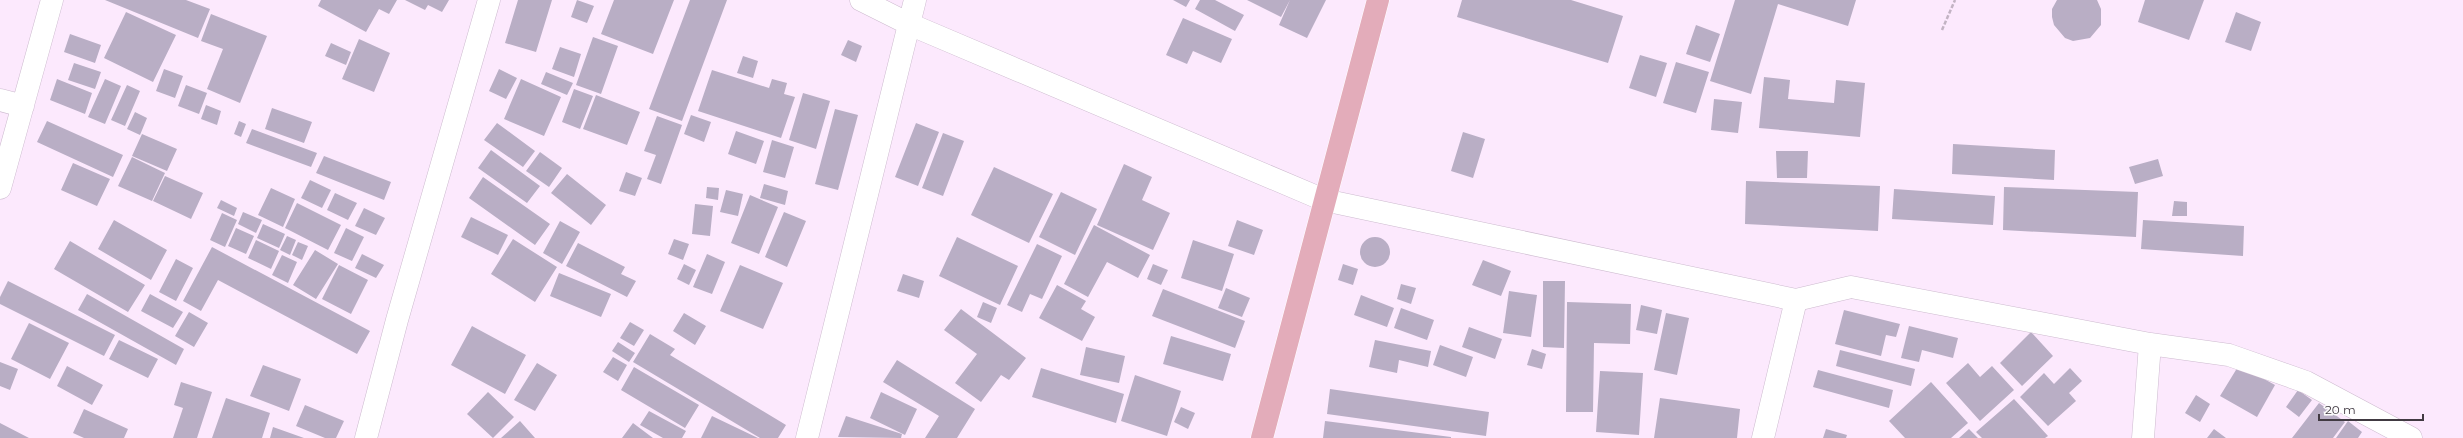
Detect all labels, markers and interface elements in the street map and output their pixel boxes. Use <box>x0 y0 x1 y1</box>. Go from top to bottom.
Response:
scale bar <box>2319 396 2423 422</box>
text: 20 m <box>2325 402 2356 417</box>

